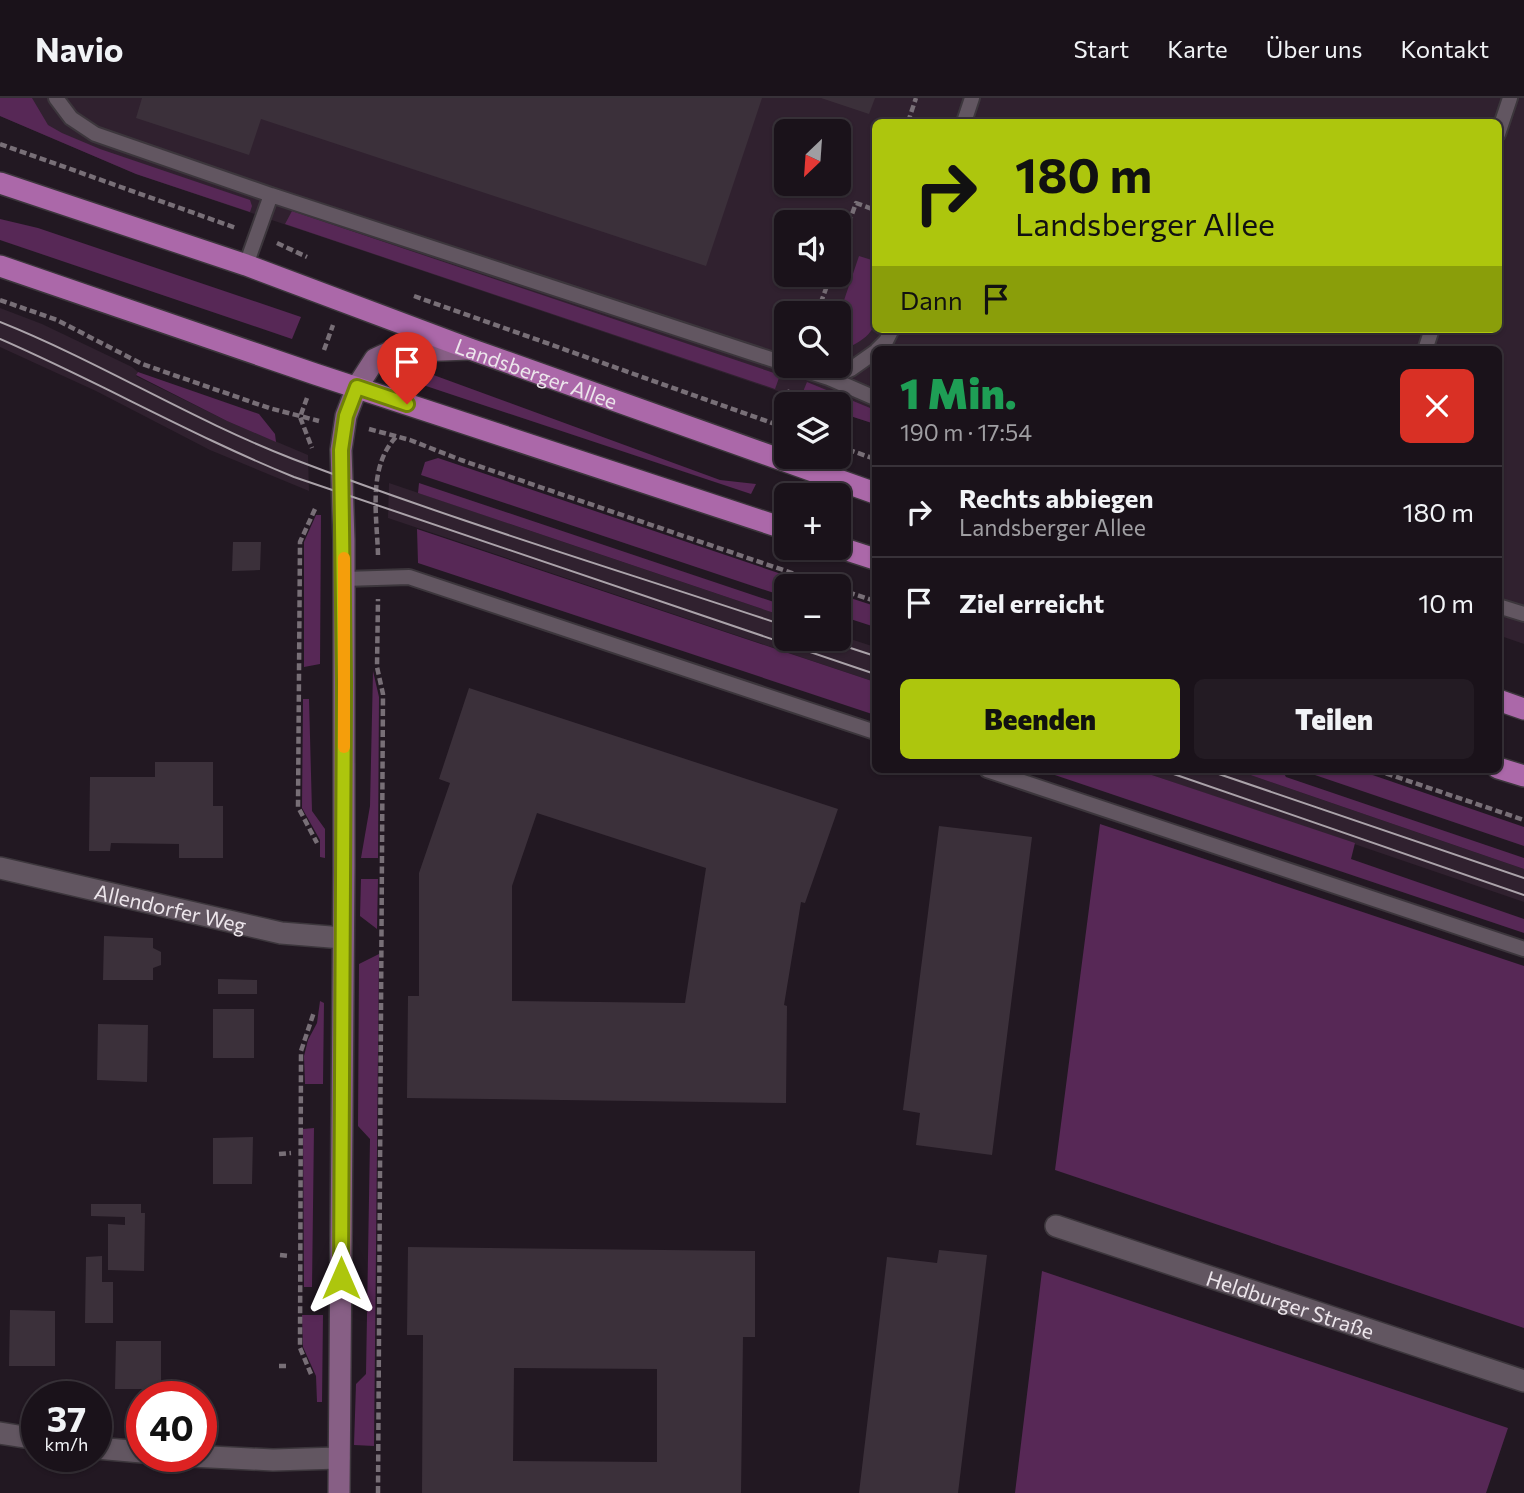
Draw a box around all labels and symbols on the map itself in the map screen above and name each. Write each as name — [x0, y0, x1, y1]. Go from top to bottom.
north arrow — [774, 119, 850, 196]
pin — [377, 332, 437, 404]
street label: Landsberger Allee — [452, 332, 621, 413]
street label: Allendorfer Weg — [92, 878, 249, 937]
position arrow — [304, 1241, 378, 1315]
street label: Heldburger Straße — [1203, 1264, 1378, 1343]
speed limit sign: 40 — [126, 1381, 217, 1472]

